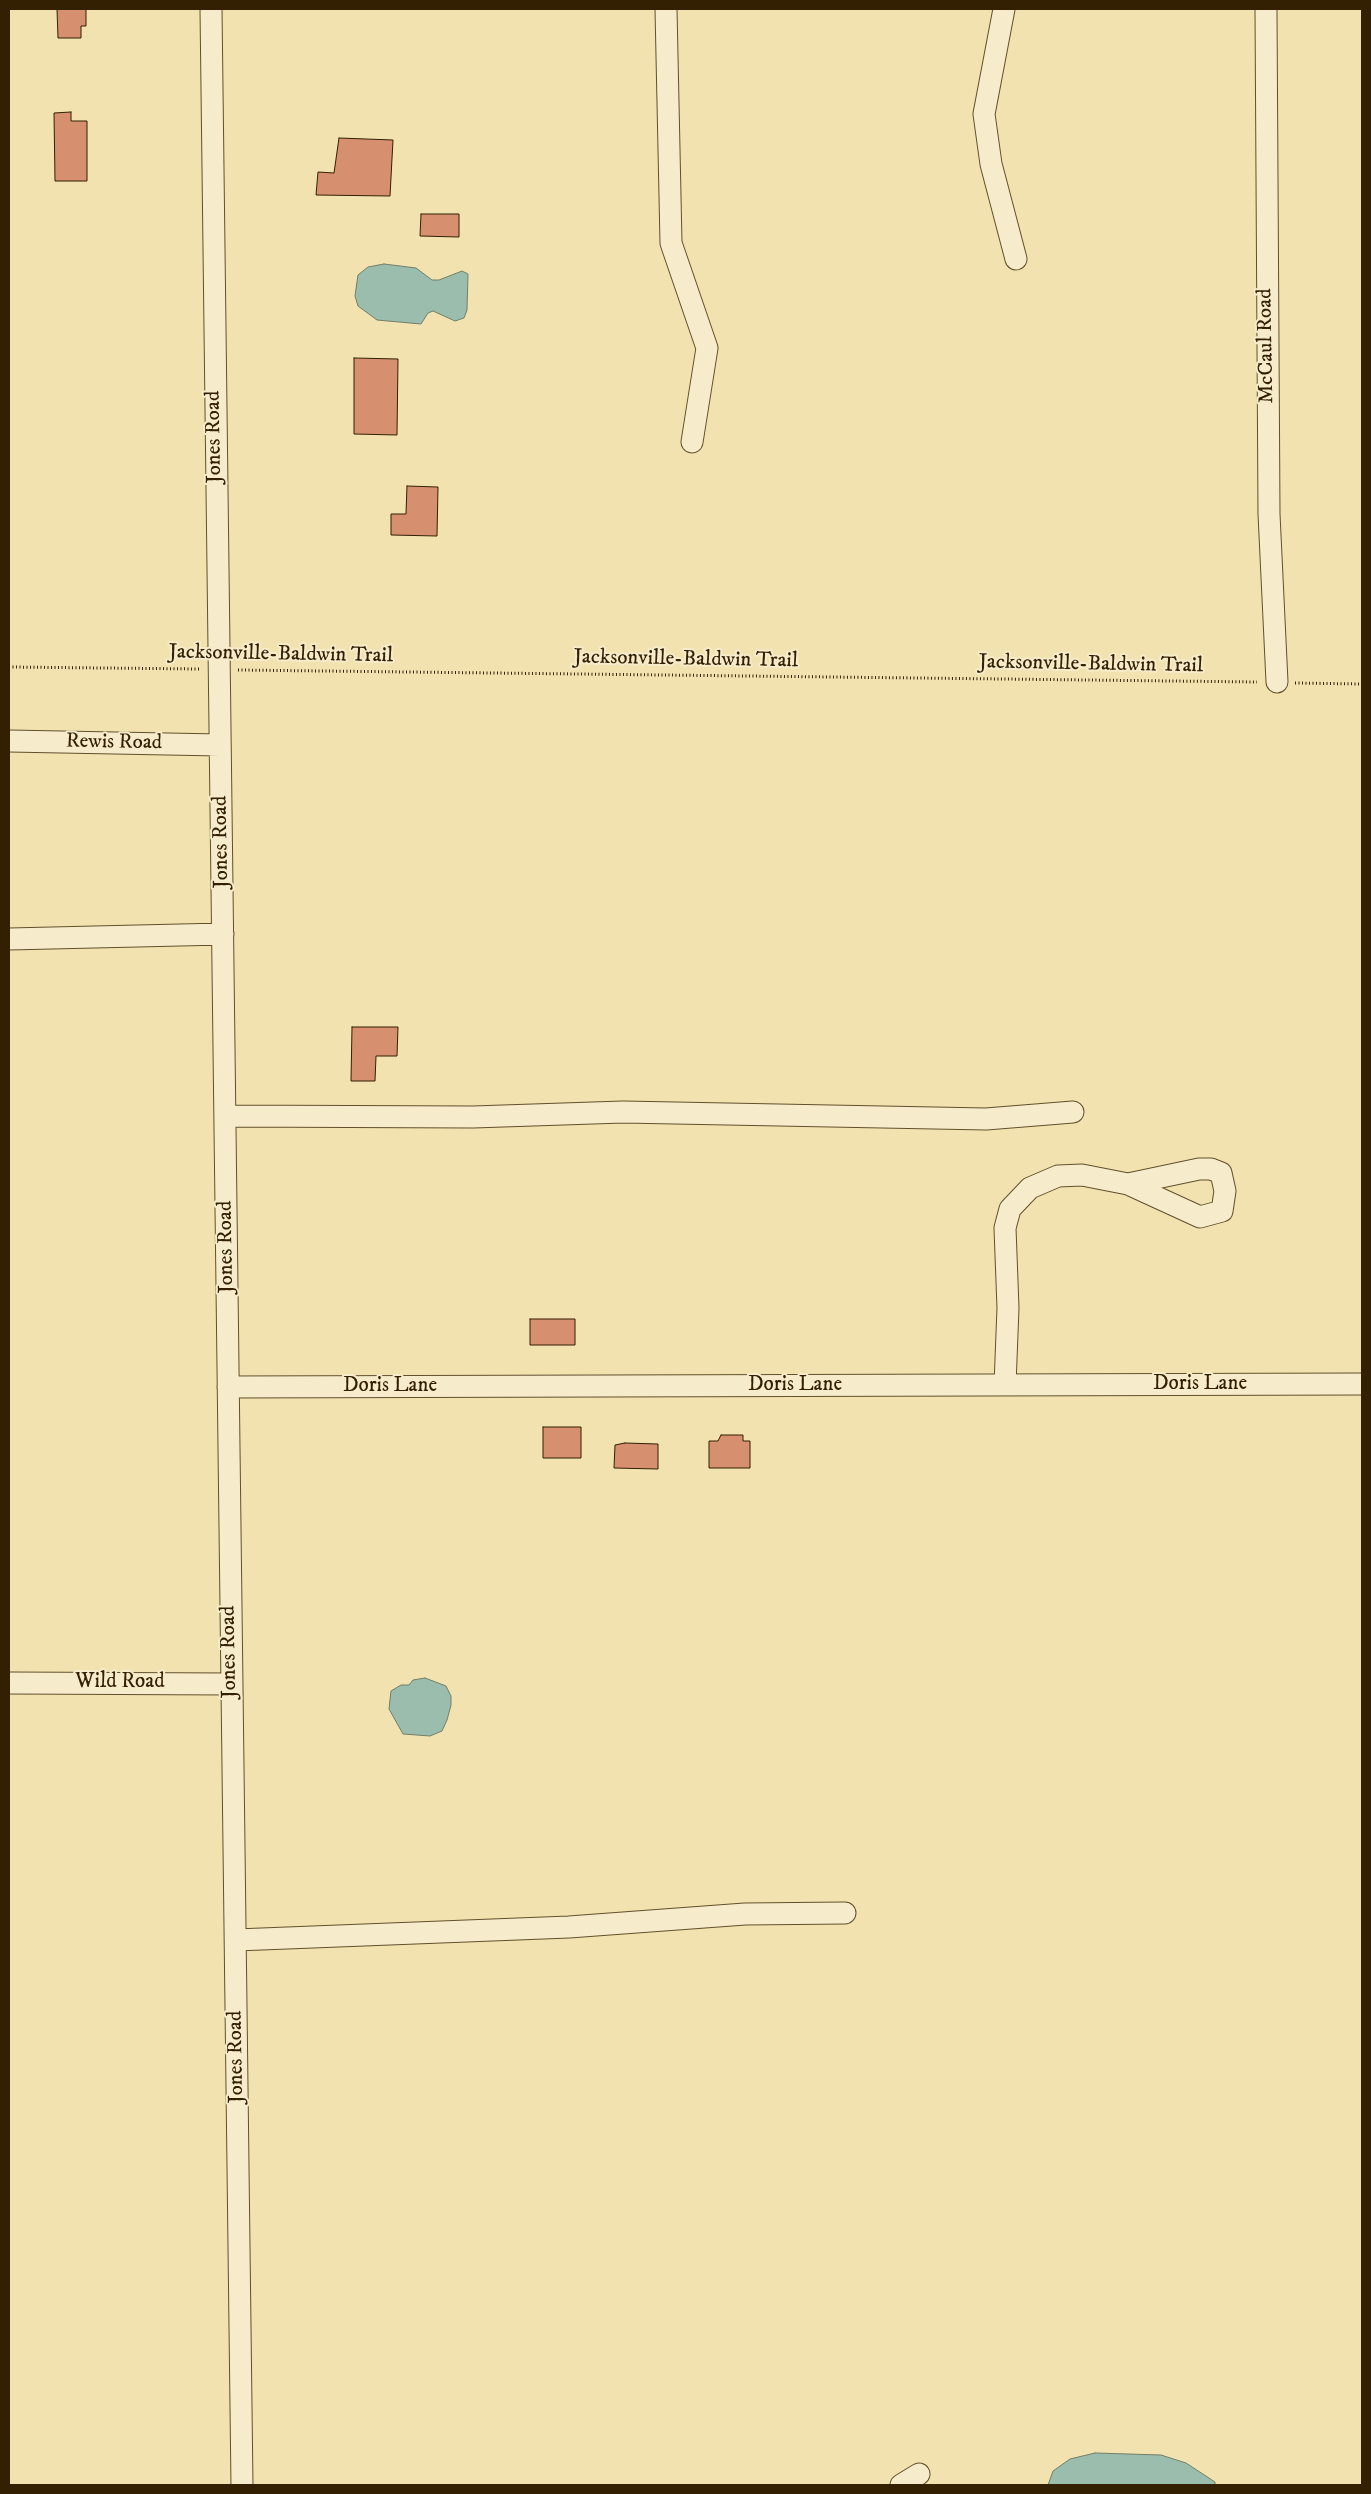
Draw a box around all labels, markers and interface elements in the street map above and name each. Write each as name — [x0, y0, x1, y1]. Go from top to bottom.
street label: McCaul Road — [1253, 288, 1281, 404]
street label: Jones Road — [202, 390, 228, 484]
street label: Jacksonville-Baldwin Trail — [169, 640, 393, 670]
street label: Jacksonville-Baldwin Trail — [574, 645, 798, 675]
street label: Jacksonville-Baldwin Trail — [979, 650, 1203, 680]
street label: Rewis Road — [66, 730, 162, 756]
street label: Jones Road — [209, 795, 235, 889]
street label: Jones Road — [214, 1200, 240, 1294]
street label: Doris Lane — [1153, 1372, 1247, 1398]
street label: Doris Lane — [748, 1373, 842, 1399]
street label: Doris Lane — [343, 1374, 437, 1400]
street label: Jones Road — [217, 1605, 243, 1699]
street label: Wild Road — [75, 1670, 165, 1696]
street label: Jones Road — [224, 2010, 250, 2104]

